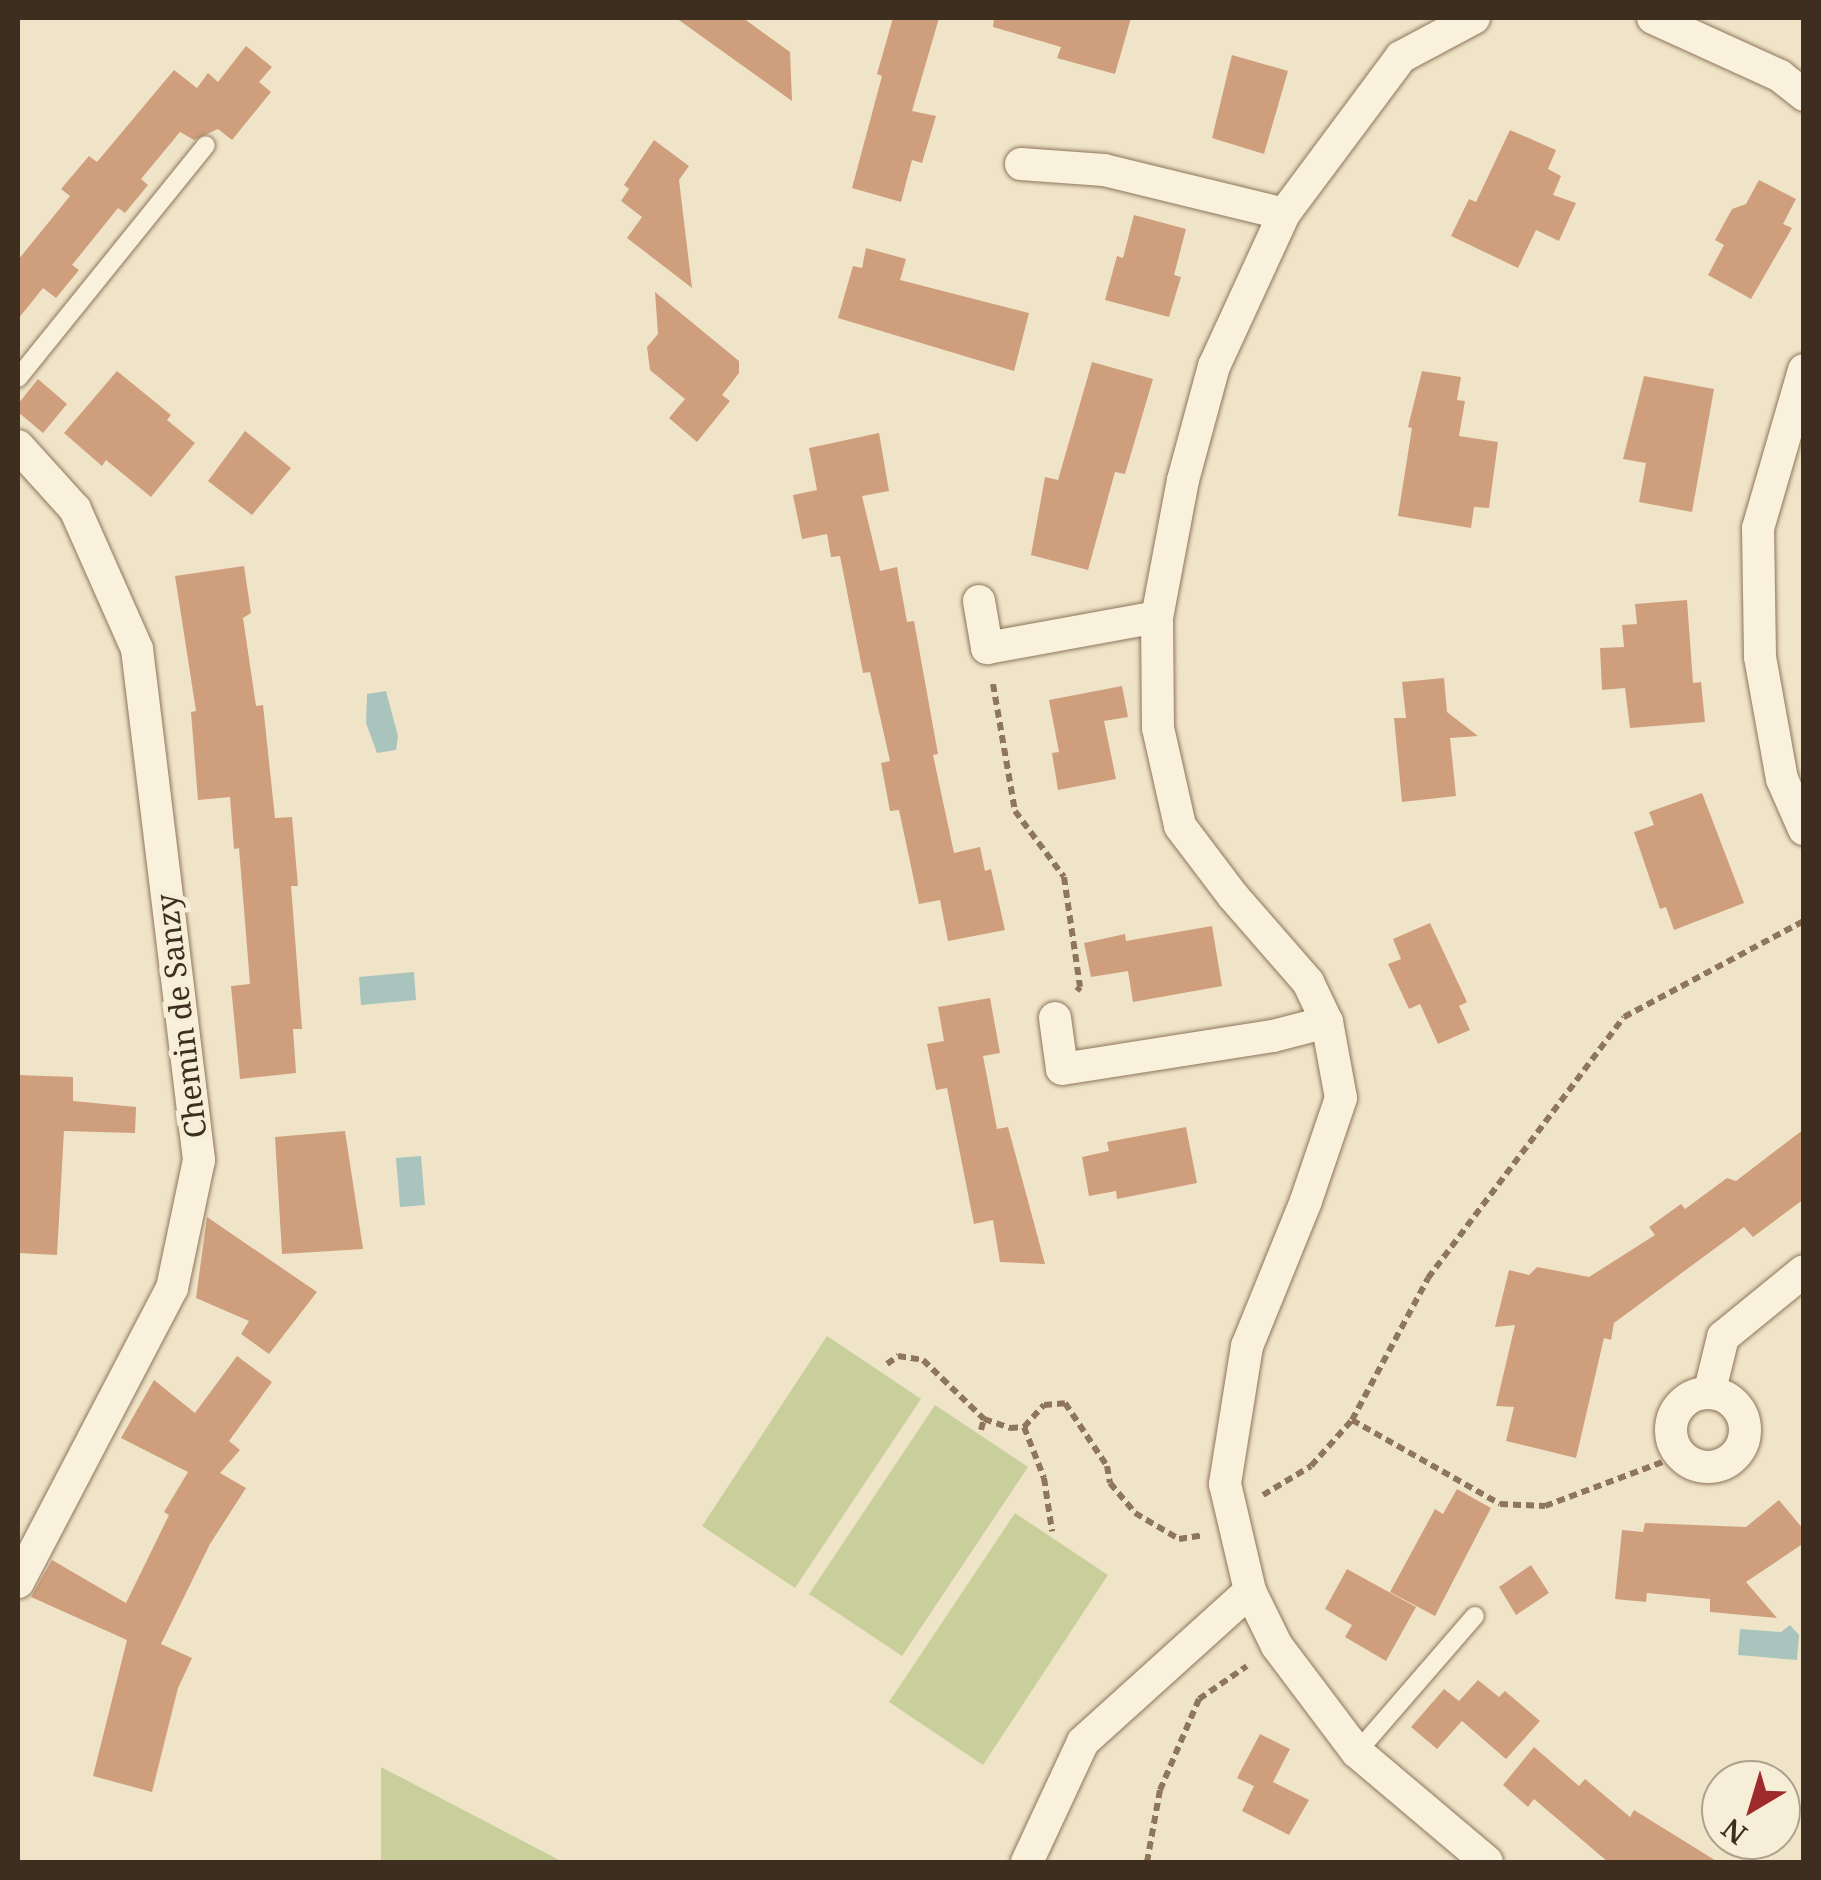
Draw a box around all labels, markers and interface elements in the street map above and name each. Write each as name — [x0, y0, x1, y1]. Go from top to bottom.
street label: Chemin de Sanzy — [148, 892, 214, 1140]
north arrow — [1701, 1760, 1801, 1860]
text: N — [1713, 1810, 1754, 1854]

